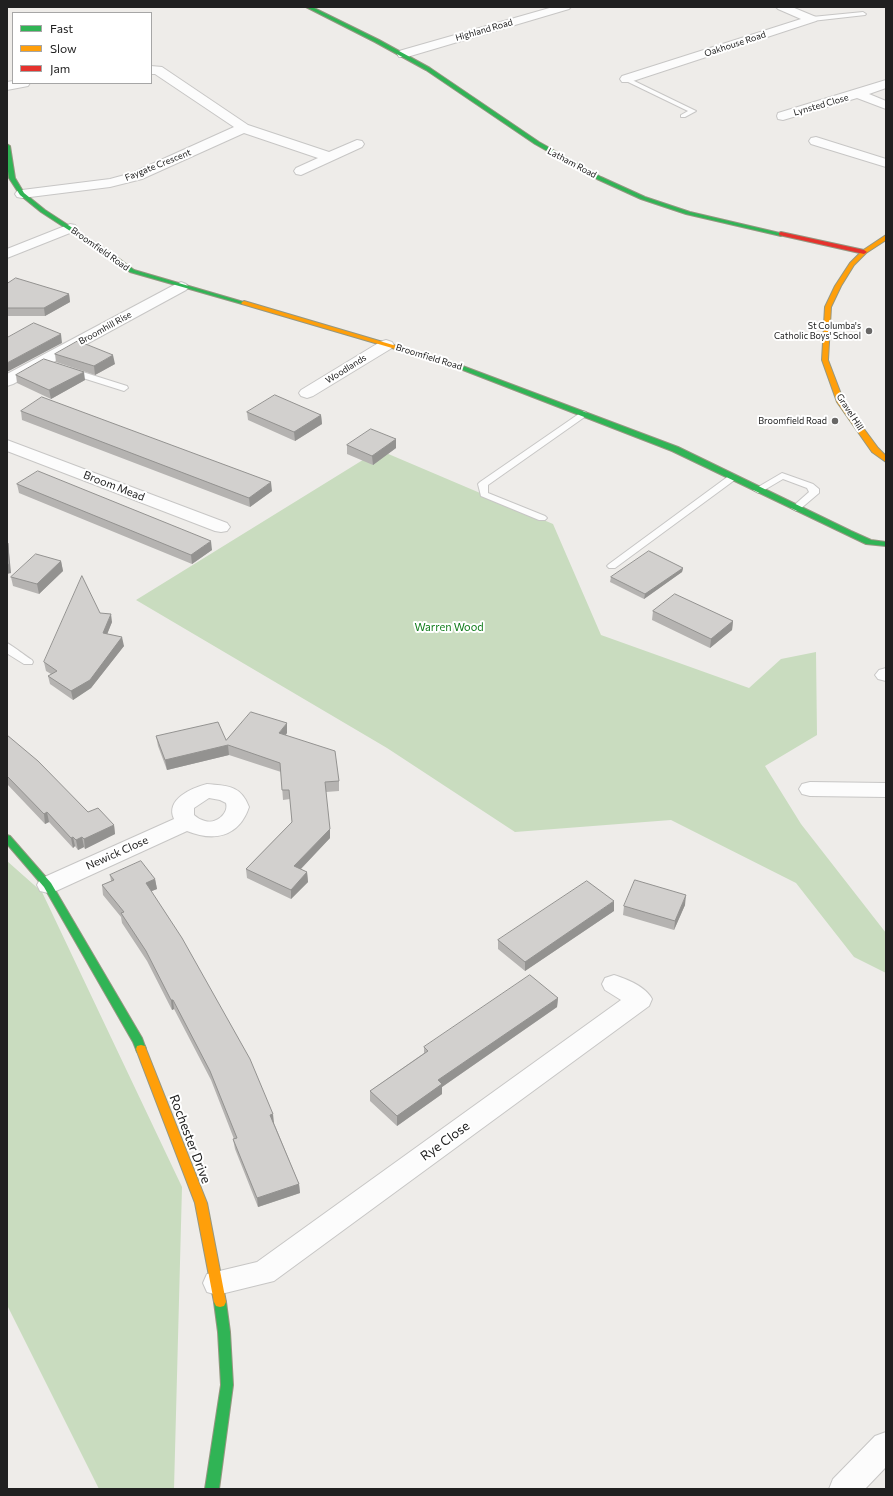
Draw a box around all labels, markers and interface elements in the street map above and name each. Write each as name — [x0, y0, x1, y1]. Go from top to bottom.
legend — [12, 12, 152, 84]
street label: Highland Road — [454, 17, 514, 43]
text: Fast — [50, 21, 73, 35]
street label: Oakhouse Road — [703, 29, 767, 59]
text: Slow — [50, 41, 77, 55]
text: Jam — [50, 61, 70, 75]
street label: Lynsted Close — [792, 92, 850, 118]
street label: Latham Road — [546, 146, 598, 180]
street label: Faygate Crescent — [123, 147, 193, 183]
street label: Broomfield Road — [69, 225, 131, 273]
street label: Broomhill Rise — [77, 309, 133, 347]
place label: St Columba's Catholic Boys' School — [774, 321, 861, 342]
marker: St Columba's Catholic Boys' School — [864, 326, 874, 336]
street label: Broomfield Road — [395, 342, 463, 372]
street label: Woodlands — [324, 352, 368, 386]
street label: Gravel Hill — [834, 392, 866, 432]
place label: Broomfield Road — [758, 416, 827, 426]
marker: Broomfield Road — [830, 416, 840, 426]
street label: Broom Mead — [81, 468, 147, 504]
park label: Warren Wood — [414, 620, 484, 634]
street label: Newick Close — [84, 833, 150, 873]
street label: Rochester Drive — [166, 1092, 214, 1186]
street label: Rye Close — [417, 1118, 473, 1164]

